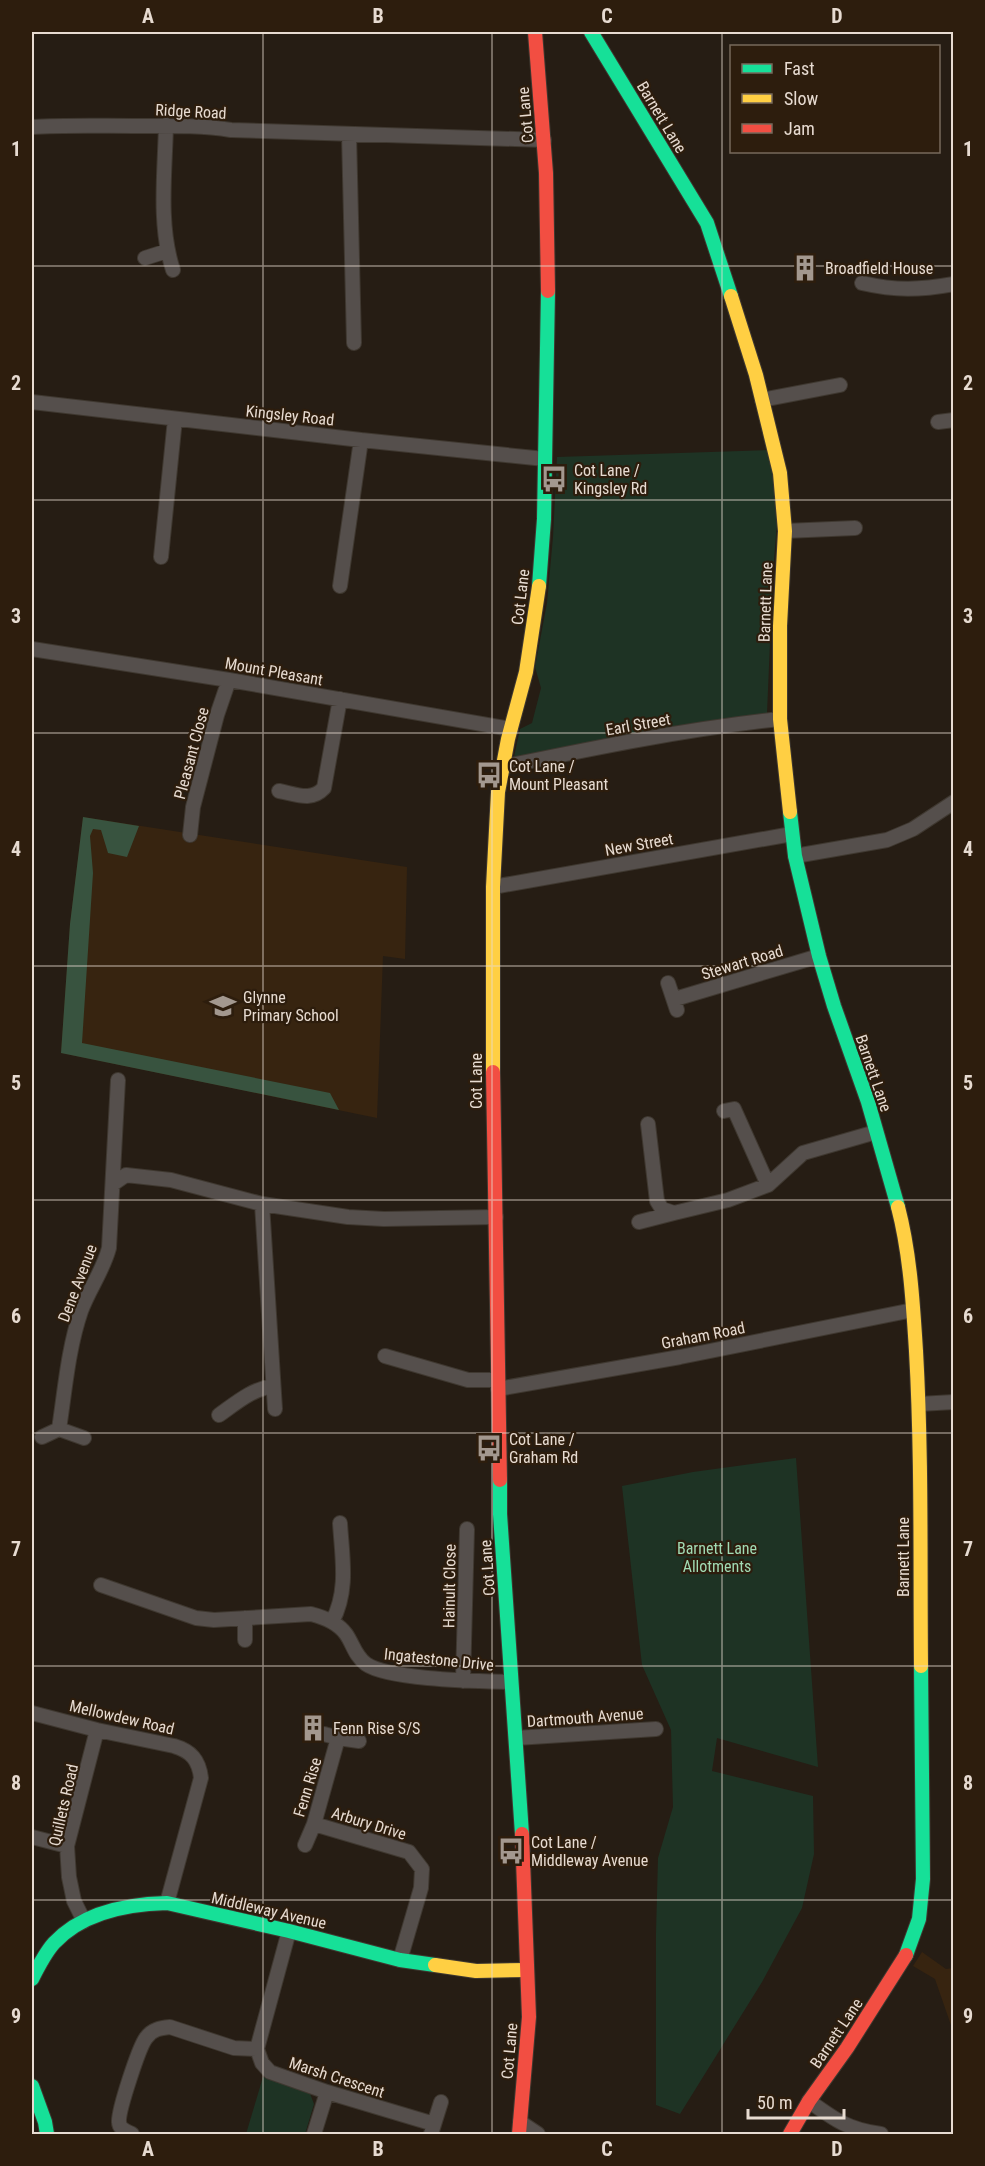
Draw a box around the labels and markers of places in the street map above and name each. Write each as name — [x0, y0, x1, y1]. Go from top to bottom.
building icon: Broadfield House — [790, 253, 820, 283]
place label: Broadfield House — [825, 259, 933, 278]
place label: Cot Lane / Kingsley Rd — [574, 461, 647, 498]
bus stop icon: Cot Lane / Kingsley Rd — [539, 464, 569, 494]
place label: Cot Lane / Mount Pleasant — [509, 757, 608, 794]
bus stop icon: Cot Lane / Mount Pleasant — [474, 760, 504, 790]
place label: Glynne Primary School — [243, 988, 339, 1025]
school or university icon: Glynne Primary School — [208, 991, 238, 1021]
place label: Cot Lane / Graham Rd — [509, 1430, 578, 1467]
bus stop icon: Cot Lane / Graham Rd — [474, 1433, 504, 1463]
building icon: Fenn Rise S/S — [298, 1713, 328, 1743]
place label: Fenn Rise S/S — [333, 1719, 420, 1738]
place label: Cot Lane / Middleway Avenue — [531, 1833, 648, 1870]
bus stop icon: Cot Lane / Middleway Avenue — [496, 1836, 526, 1866]

